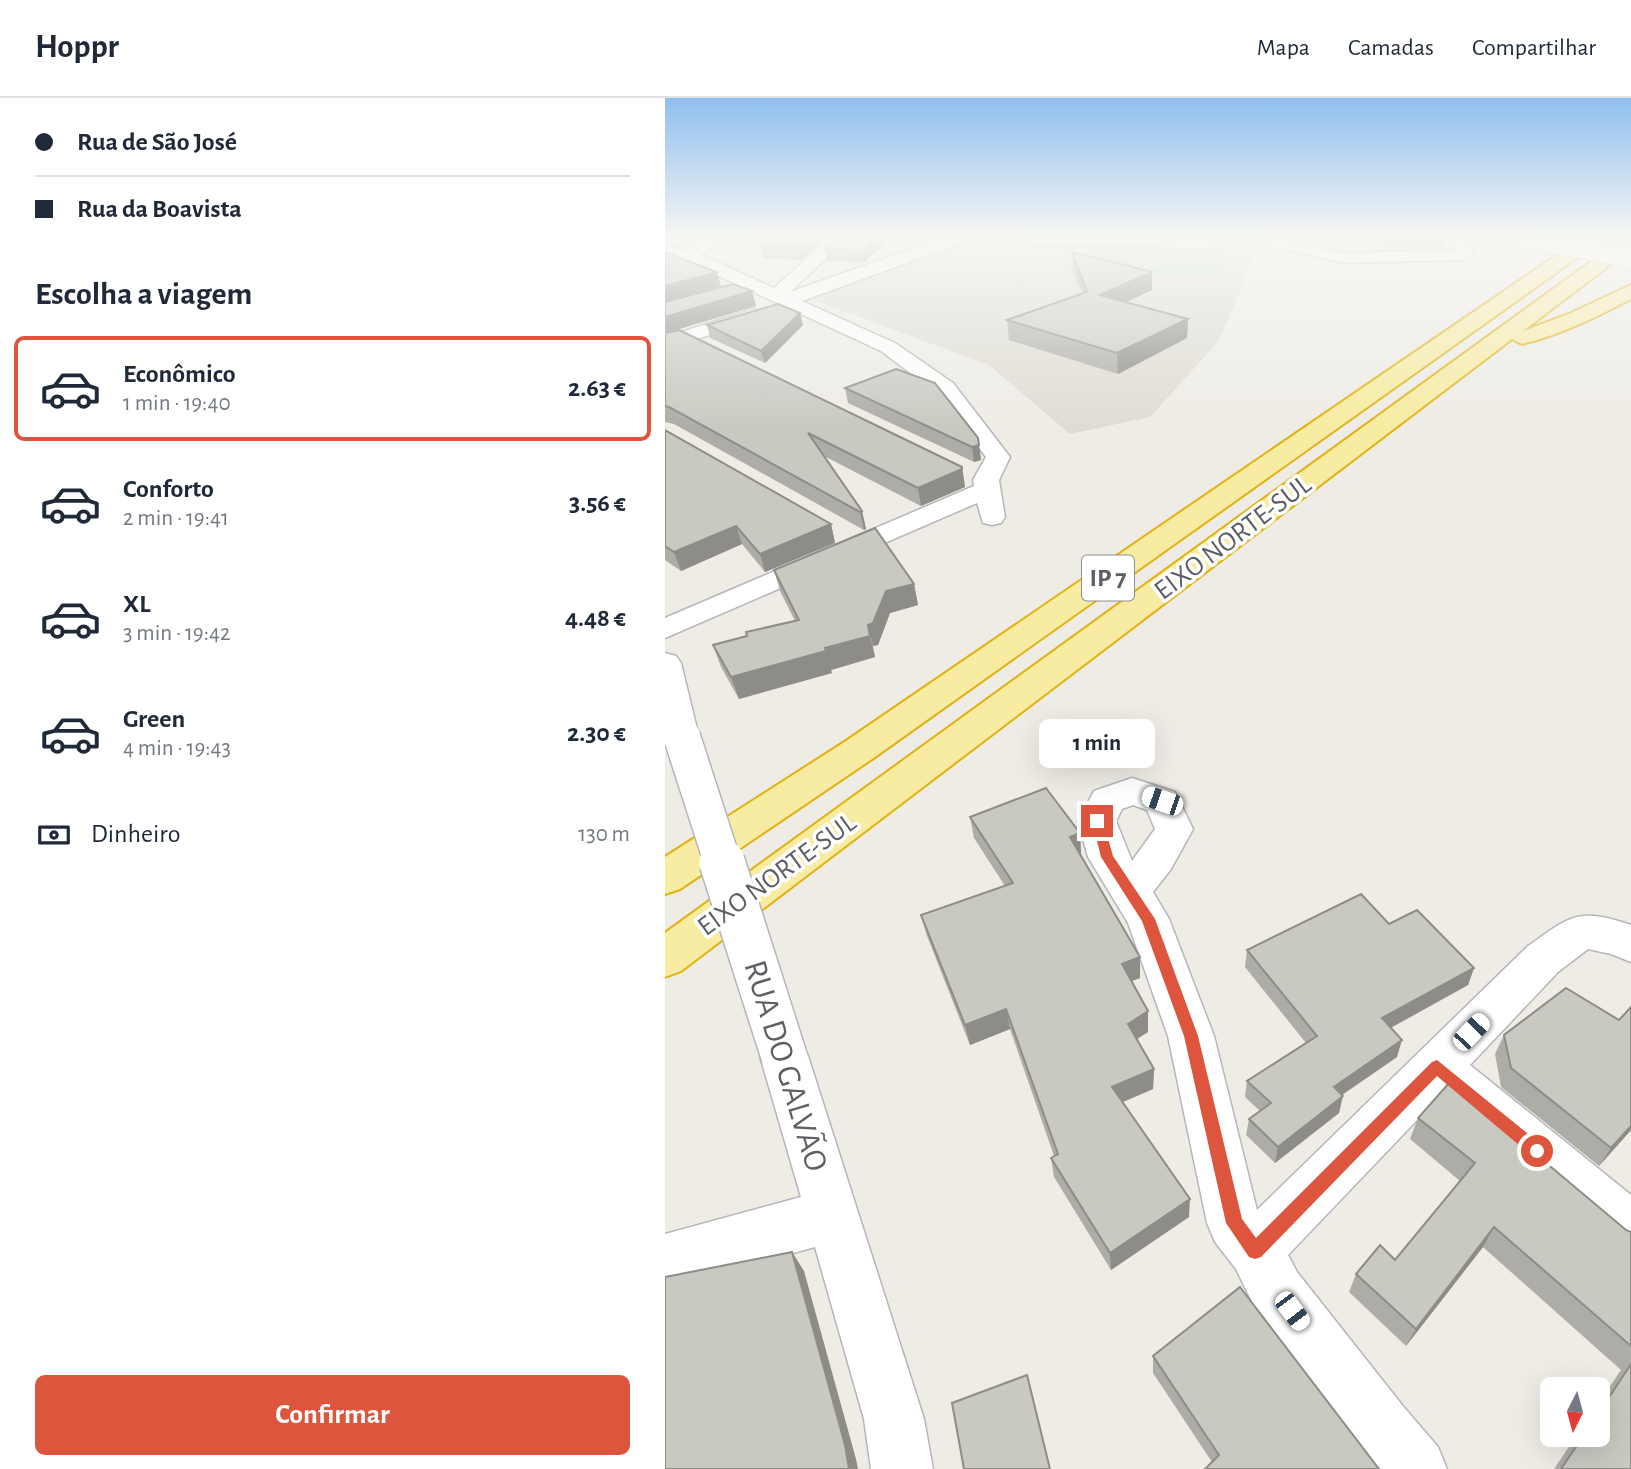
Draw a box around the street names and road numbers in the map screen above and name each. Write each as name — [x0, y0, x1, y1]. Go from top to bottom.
street label: EIXO NORTE-SUL — [1150, 470, 1317, 606]
road number: IP 7 — [1082, 556, 1134, 600]
street label: EIXO NORTE-SUL — [693, 808, 861, 941]
street label: RUA DO GALVÃO — [737, 956, 837, 1175]

